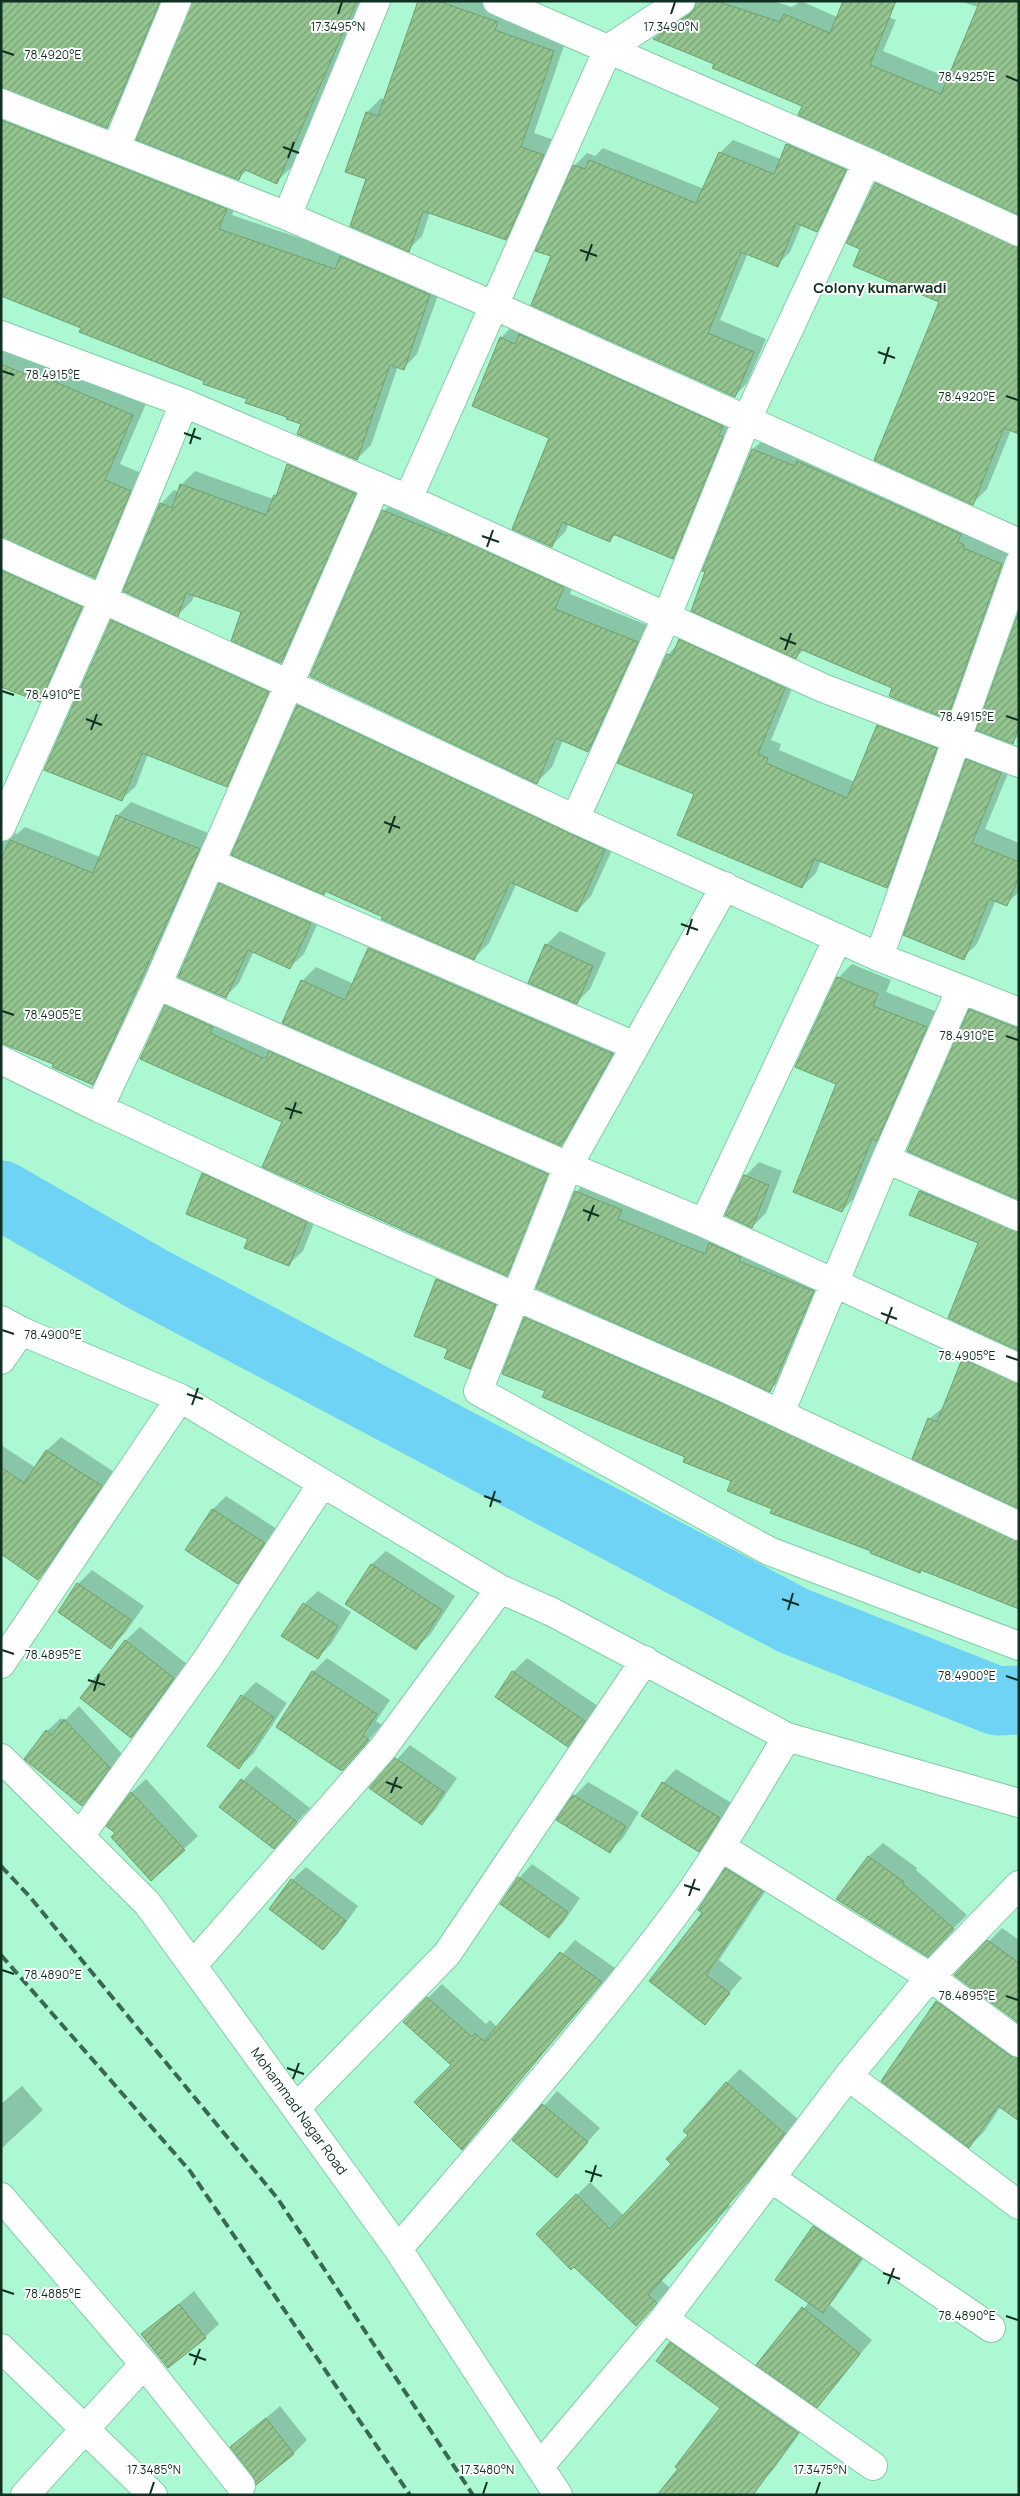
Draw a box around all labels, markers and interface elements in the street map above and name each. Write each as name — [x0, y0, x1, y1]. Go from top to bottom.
text: 17.3495°N — [311, 18, 365, 35]
text: 17.3490°N — [644, 18, 698, 35]
text: 78.4920°E — [25, 46, 82, 63]
text: 78.4925°E — [939, 68, 995, 85]
district label: Colony kumarwadi — [813, 277, 947, 298]
text: 78.4915°E — [26, 366, 80, 383]
text: 78.4920°E — [939, 388, 996, 405]
text: 78.4910°E — [26, 686, 80, 703]
text: 78.4915°E — [940, 708, 994, 725]
text: 78.4905°E — [25, 1006, 82, 1023]
text: 78.4910°E — [940, 1027, 994, 1044]
text: 78.4900°E — [24, 1326, 82, 1343]
text: 78.4905°E — [939, 1347, 996, 1364]
text: 78.4895°E — [25, 1646, 81, 1663]
text: 78.4900°E — [938, 1667, 996, 1684]
text: 78.4890°E — [24, 1966, 82, 1983]
text: 78.4895°E — [939, 1987, 995, 2004]
street label: Mohammad Nagar Road — [247, 2043, 352, 2178]
text: 78.4885°E — [25, 2285, 81, 2302]
text: 78.4890°E — [938, 2307, 996, 2324]
text: 17.3485°N — [127, 2461, 181, 2478]
text: 17.3480°N — [460, 2461, 514, 2478]
text: 17.3475°N — [793, 2461, 847, 2478]

